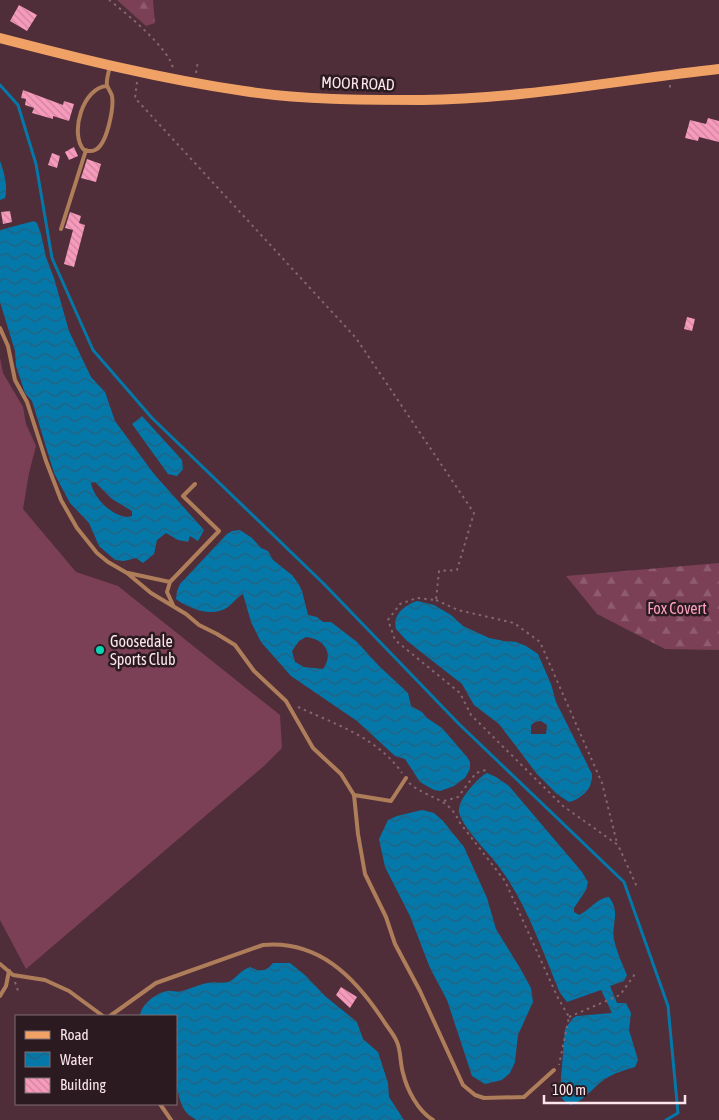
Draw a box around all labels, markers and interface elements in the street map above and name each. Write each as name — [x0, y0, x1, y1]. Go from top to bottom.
street label: MOOR ROAD — [321, 73, 395, 93]
park label: Fox Covert — [647, 599, 707, 617]
place label: Goosedale Sports Club — [110, 632, 176, 669]
marker: Goosedale Sports Club — [94, 644, 106, 656]
legend — [15, 1015, 178, 1105]
text: Road — [60, 1026, 89, 1043]
text: Water — [60, 1051, 93, 1068]
scale bar — [544, 1072, 685, 1104]
text: Building — [60, 1076, 106, 1093]
text: 100 m — [552, 1081, 586, 1098]

